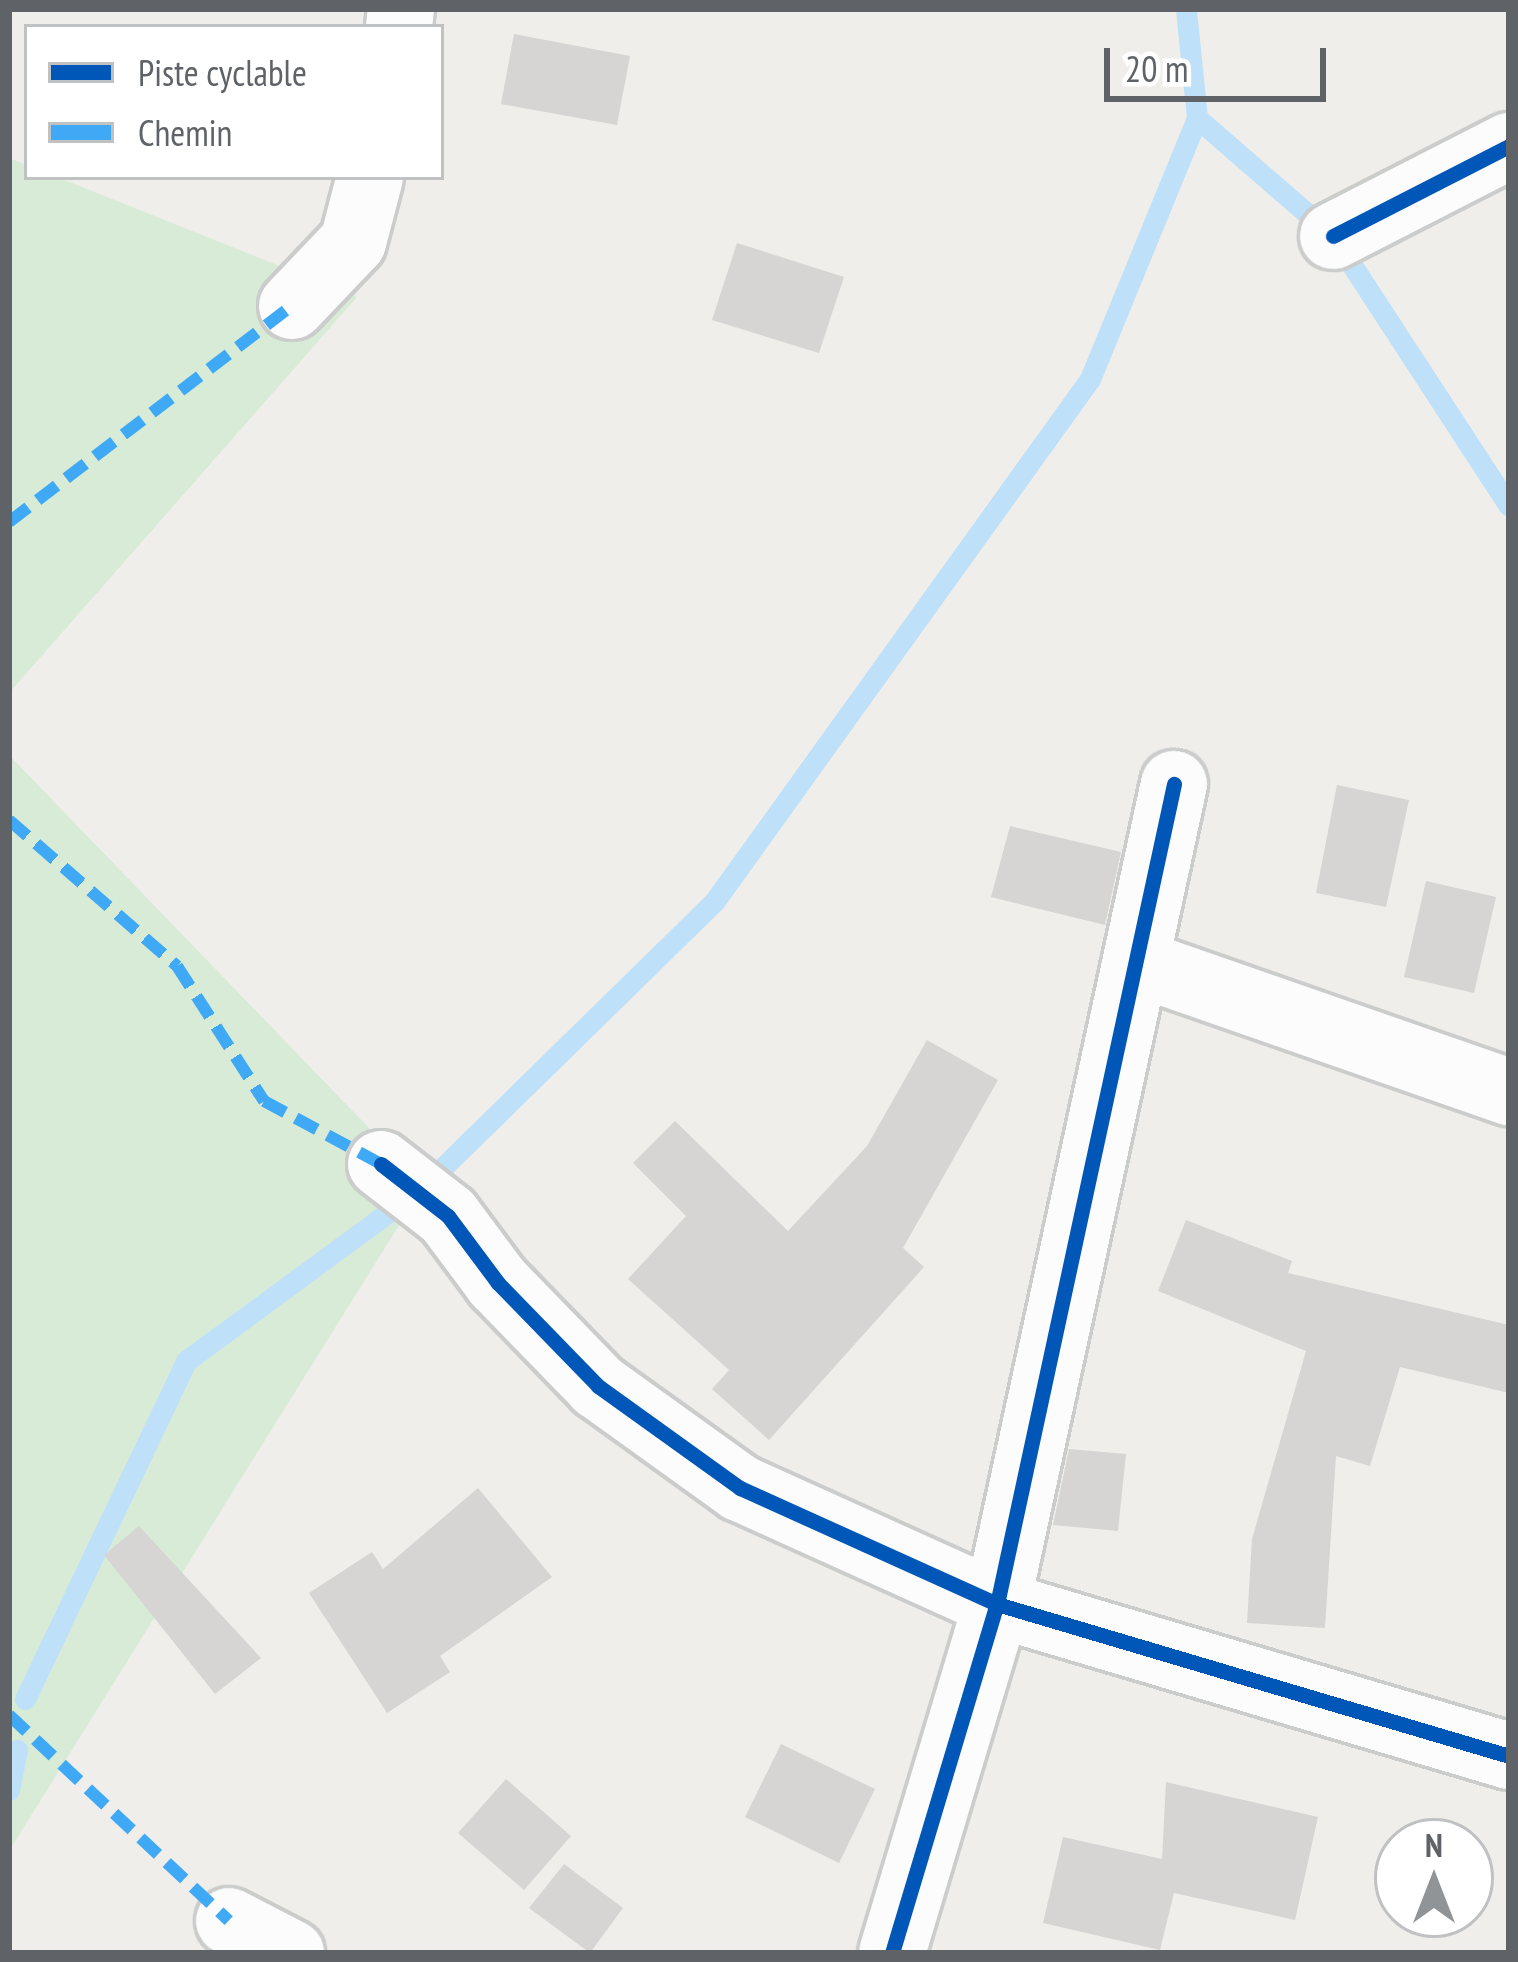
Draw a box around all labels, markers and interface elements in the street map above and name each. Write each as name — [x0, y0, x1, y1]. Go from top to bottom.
legend — [24, 24, 444, 180]
scale bar — [1110, 24, 1332, 98]
text: 20 m — [1125, 45, 1188, 92]
text: Piste cyclable — [138, 49, 307, 96]
text: Chemin — [138, 109, 232, 156]
north arrow — [1374, 1818, 1494, 1938]
text: N — [1425, 1823, 1443, 1866]

